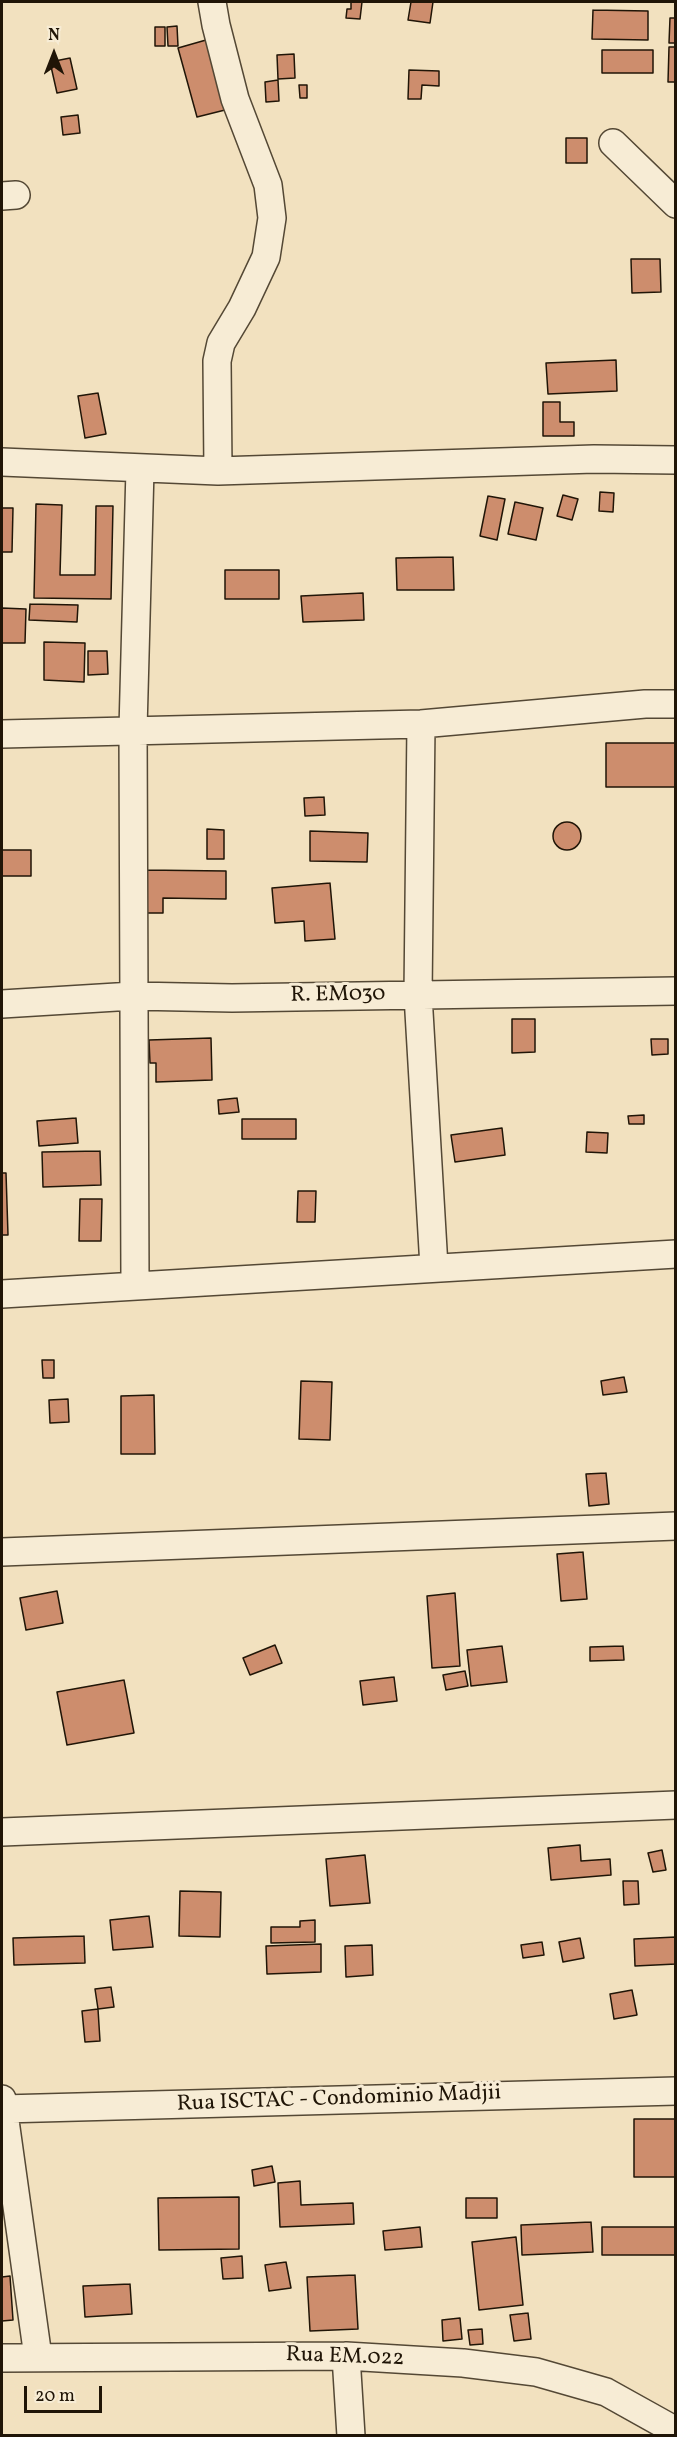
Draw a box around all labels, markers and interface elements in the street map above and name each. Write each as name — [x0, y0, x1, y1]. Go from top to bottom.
north arrow — [24, 24, 84, 84]
text: N — [48, 25, 60, 47]
street label: R. EM030 — [290, 982, 386, 1010]
street label: Rua ISCTAC - Condominio Madjii — [176, 2081, 502, 2119]
street label: Rua EM.022 — [285, 2343, 405, 2373]
scale bar — [27, 2374, 105, 2412]
text: 20 m — [35, 2384, 75, 2409]

